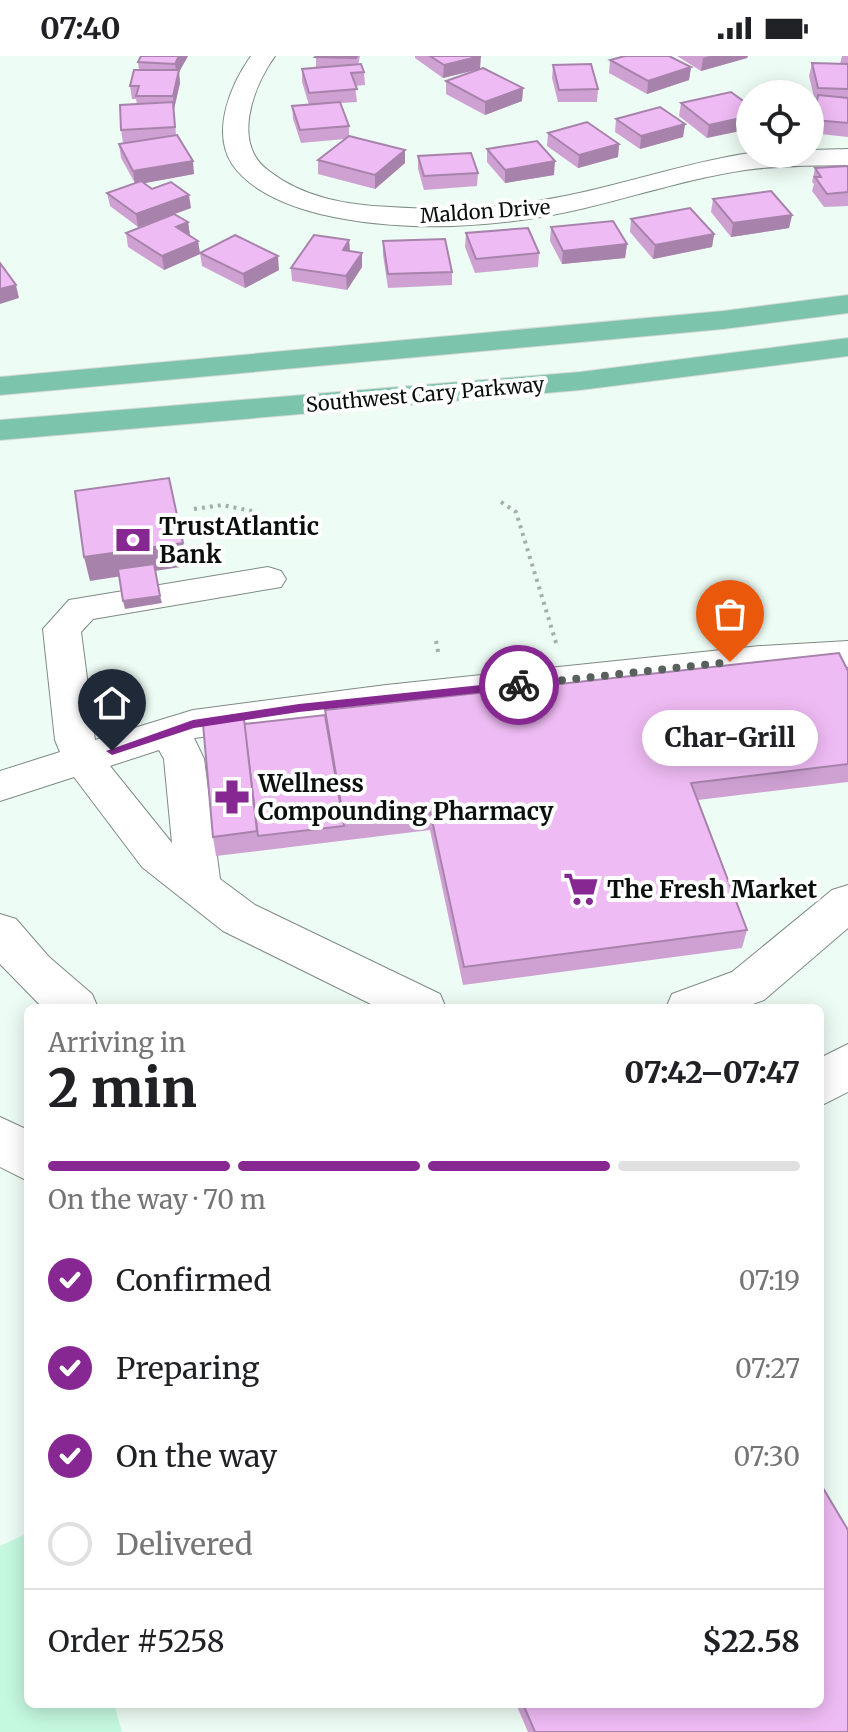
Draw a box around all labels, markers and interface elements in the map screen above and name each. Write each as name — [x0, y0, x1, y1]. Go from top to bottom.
text: 07:40 — [40, 9, 121, 47]
map controls — [736, 80, 824, 168]
button: locate — [736, 80, 824, 168]
street label: Maldon Drive — [419, 194, 551, 228]
street label: Southwest Cary Parkway — [305, 371, 546, 417]
place label: TrustAtlantic Bank — [159, 511, 319, 570]
bank icon: TrustAtlantic Bank — [114, 521, 152, 559]
pin — [696, 580, 764, 662]
icon: bag — [708, 592, 752, 636]
courier — [479, 645, 559, 725]
icon: bike — [497, 663, 541, 707]
pin — [78, 669, 146, 751]
icon: home — [90, 681, 134, 725]
callout: Char-Grill — [642, 710, 818, 766]
text: Char-Grill — [665, 721, 795, 754]
place label: Wellness Compounding Pharmacy — [257, 768, 554, 827]
pharmacy icon: Wellness Compounding Pharmacy — [213, 778, 251, 816]
supermarket icon: The Fresh Market — [562, 870, 600, 908]
place label: The Fresh Market — [607, 874, 818, 905]
text: Arriving in — [48, 1026, 186, 1059]
text: 07:42–07:47 — [624, 1053, 800, 1091]
text: 2 min — [48, 1056, 197, 1121]
text: On the way · 70 m — [48, 1183, 266, 1216]
icon: check — [48, 1258, 92, 1302]
text: Confirmed — [116, 1261, 271, 1299]
text: 07:19 — [739, 1264, 800, 1297]
icon: check — [48, 1346, 92, 1390]
text: Preparing — [116, 1349, 259, 1387]
text: 07:27 — [735, 1352, 800, 1385]
icon: check — [48, 1434, 92, 1478]
text: On the way — [116, 1437, 277, 1475]
text: 07:30 — [733, 1440, 800, 1473]
text: Delivered — [116, 1525, 253, 1563]
text: Order #5258 — [48, 1622, 225, 1660]
text: $22.58 — [702, 1622, 800, 1660]

